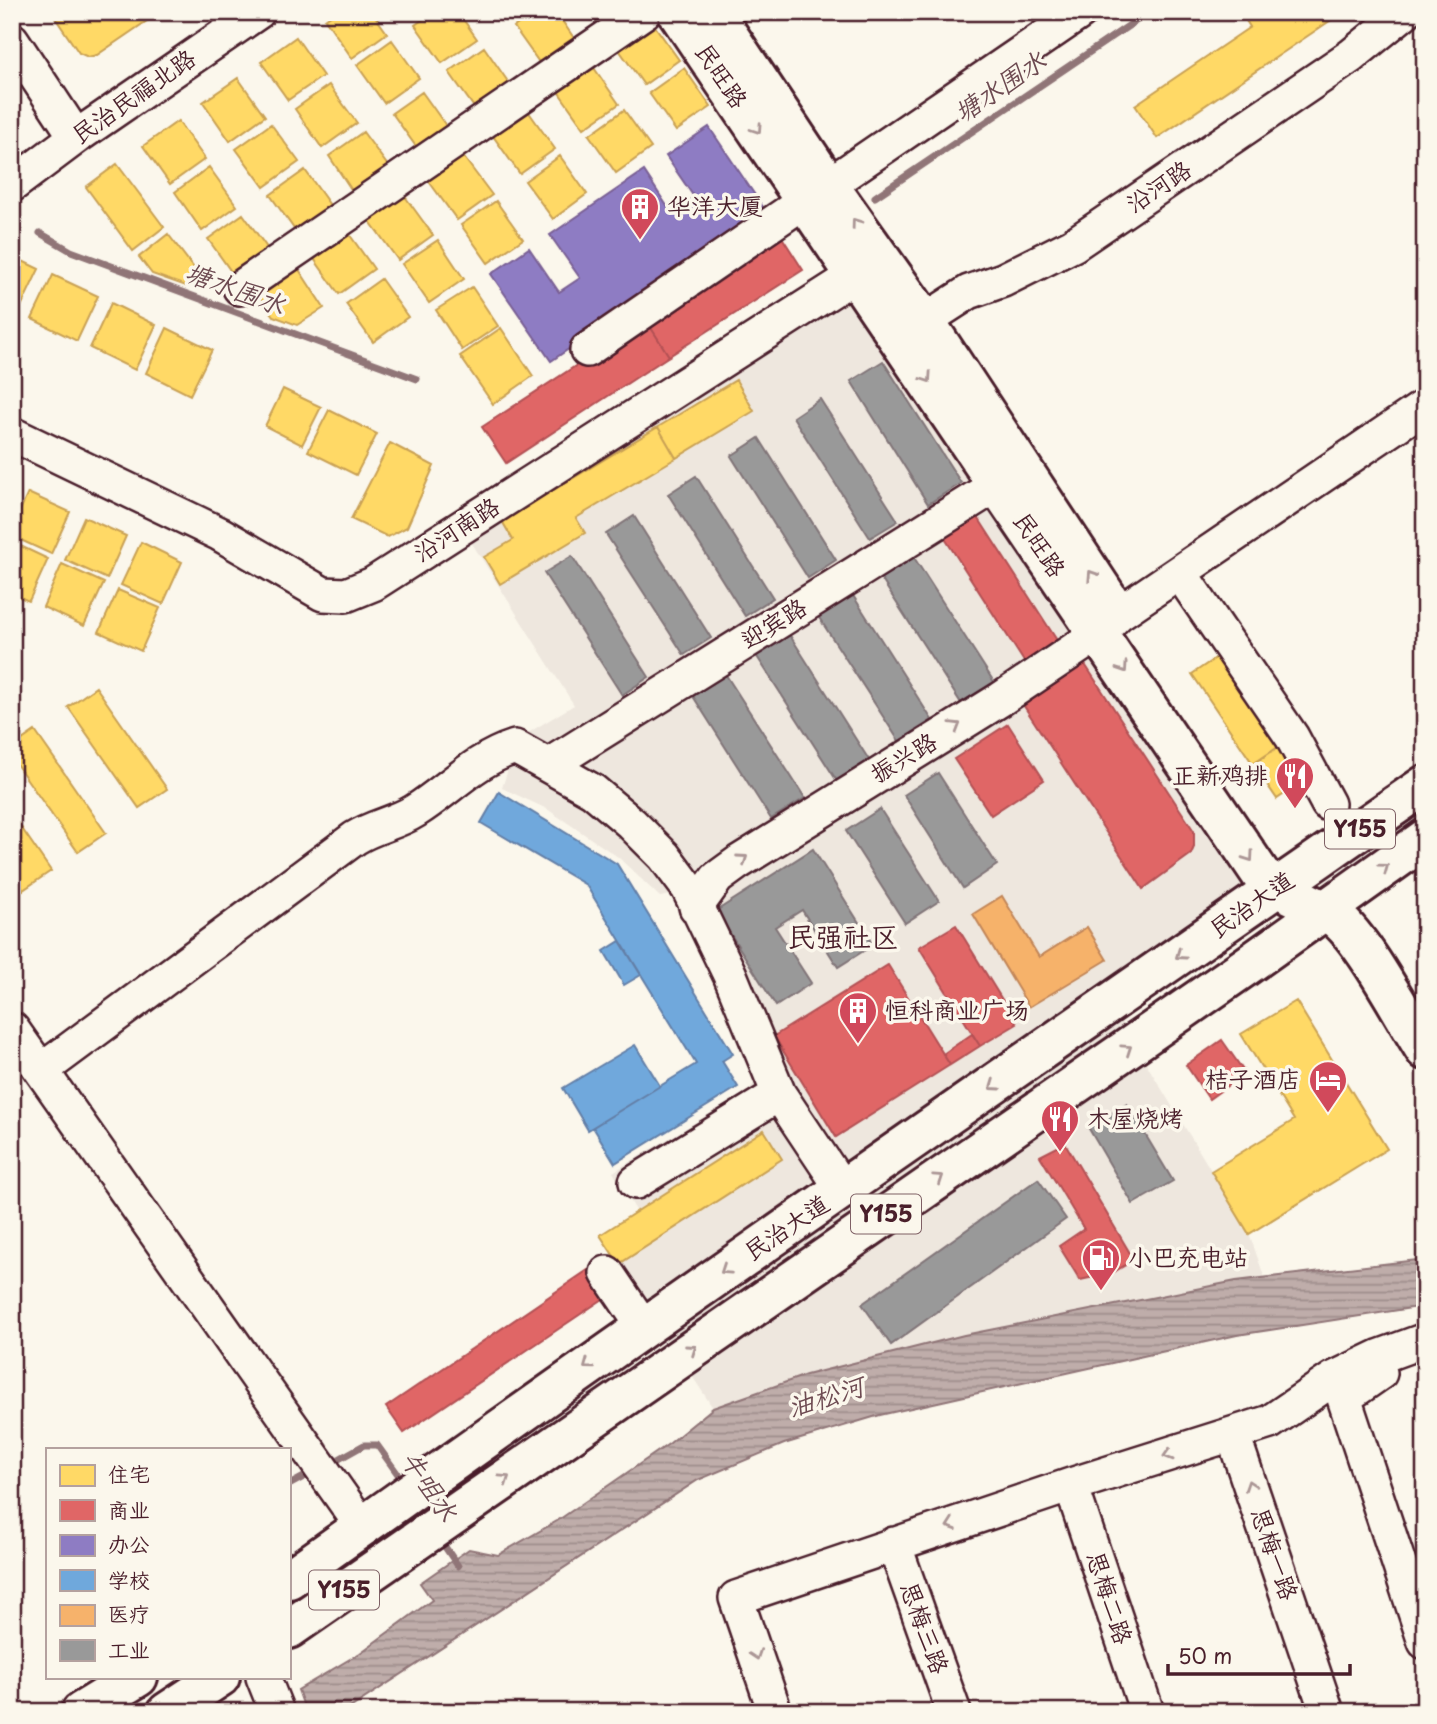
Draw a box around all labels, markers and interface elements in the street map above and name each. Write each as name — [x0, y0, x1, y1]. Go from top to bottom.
street label: 民旺路 — [688, 35, 758, 115]
street label: 民治民福北路 — [64, 39, 202, 151]
water label: 塘水围水 — [945, 40, 1054, 131]
one-way arrow — [749, 122, 762, 135]
street label: 沿河路 — [1118, 150, 1198, 220]
building icon: 华洋大厦 — [619, 186, 661, 241]
place label: 华洋大厦 — [667, 187, 763, 223]
one-way arrow — [852, 218, 864, 231]
water label: 塘水围水 — [180, 251, 292, 324]
one-way arrow — [918, 370, 931, 383]
street label: 沿河南路 — [406, 487, 506, 570]
street label: 民旺路 — [1006, 504, 1076, 584]
one-way arrow — [1088, 570, 1100, 583]
street label: 迎宾路 — [733, 588, 813, 657]
one-way arrow — [1114, 660, 1127, 673]
one-way arrow — [949, 721, 962, 734]
street label: 振兴路 — [863, 722, 943, 790]
restaurant icon: 正新鸡排 — [1274, 755, 1316, 810]
place label: 正新鸡排 — [1172, 756, 1268, 792]
road number: Y155 — [1325, 810, 1395, 848]
one-way arrow — [1241, 849, 1253, 862]
one-way arrow — [735, 855, 748, 867]
street label: 民治大道 — [1201, 861, 1300, 946]
one-way arrow — [1376, 864, 1389, 877]
district label: 民强社区 — [787, 914, 899, 957]
one-way arrow — [1175, 947, 1188, 959]
building icon: 恒科商业广场 — [837, 990, 879, 1045]
place label: 恒科商业广场 — [885, 991, 1029, 1027]
one-way arrow — [1119, 1044, 1132, 1057]
hotel icon: 桔子酒店 — [1307, 1059, 1349, 1114]
place label: 桔子酒店 — [1205, 1060, 1301, 1096]
one-way arrow — [989, 1078, 1002, 1090]
restaurant icon: 木屋烧烤 — [1039, 1098, 1081, 1153]
place label: 木屋烧烤 — [1087, 1099, 1183, 1135]
one-way arrow — [931, 1173, 944, 1186]
street label: 民治大道 — [736, 1185, 836, 1268]
road number: Y155 — [851, 1194, 921, 1233]
fuel station icon: 小巴充电站 — [1080, 1237, 1122, 1292]
place label: 小巴充电站 — [1128, 1238, 1248, 1274]
one-way arrow — [720, 1262, 733, 1274]
one-way arrow — [684, 1345, 697, 1357]
one-way arrow — [583, 1357, 595, 1369]
water label: 油松河 — [783, 1364, 872, 1426]
water label: 牛咀水 — [392, 1442, 469, 1529]
one-way arrow — [1162, 1447, 1174, 1462]
legend — [46, 1448, 290, 1678]
text: 住宅 — [108, 1457, 150, 1489]
one-way arrow — [497, 1475, 510, 1487]
one-way arrow — [1244, 1479, 1258, 1491]
text: 商业 — [108, 1493, 150, 1525]
street label: 思梅一路 — [1243, 1502, 1309, 1605]
one-way arrow — [946, 1517, 958, 1531]
text: 办公 — [108, 1527, 150, 1559]
street label: 思梅二路 — [1079, 1546, 1143, 1649]
text: 学校 — [108, 1563, 150, 1595]
road number: Y155 — [309, 1570, 379, 1610]
street label: 思梅三路 — [893, 1576, 959, 1679]
text: 医疗 — [108, 1597, 150, 1629]
text: 工业 — [108, 1633, 150, 1665]
scale bar — [1168, 1633, 1350, 1677]
text: 50 m — [1178, 1639, 1232, 1671]
one-way arrow — [748, 1648, 762, 1661]

